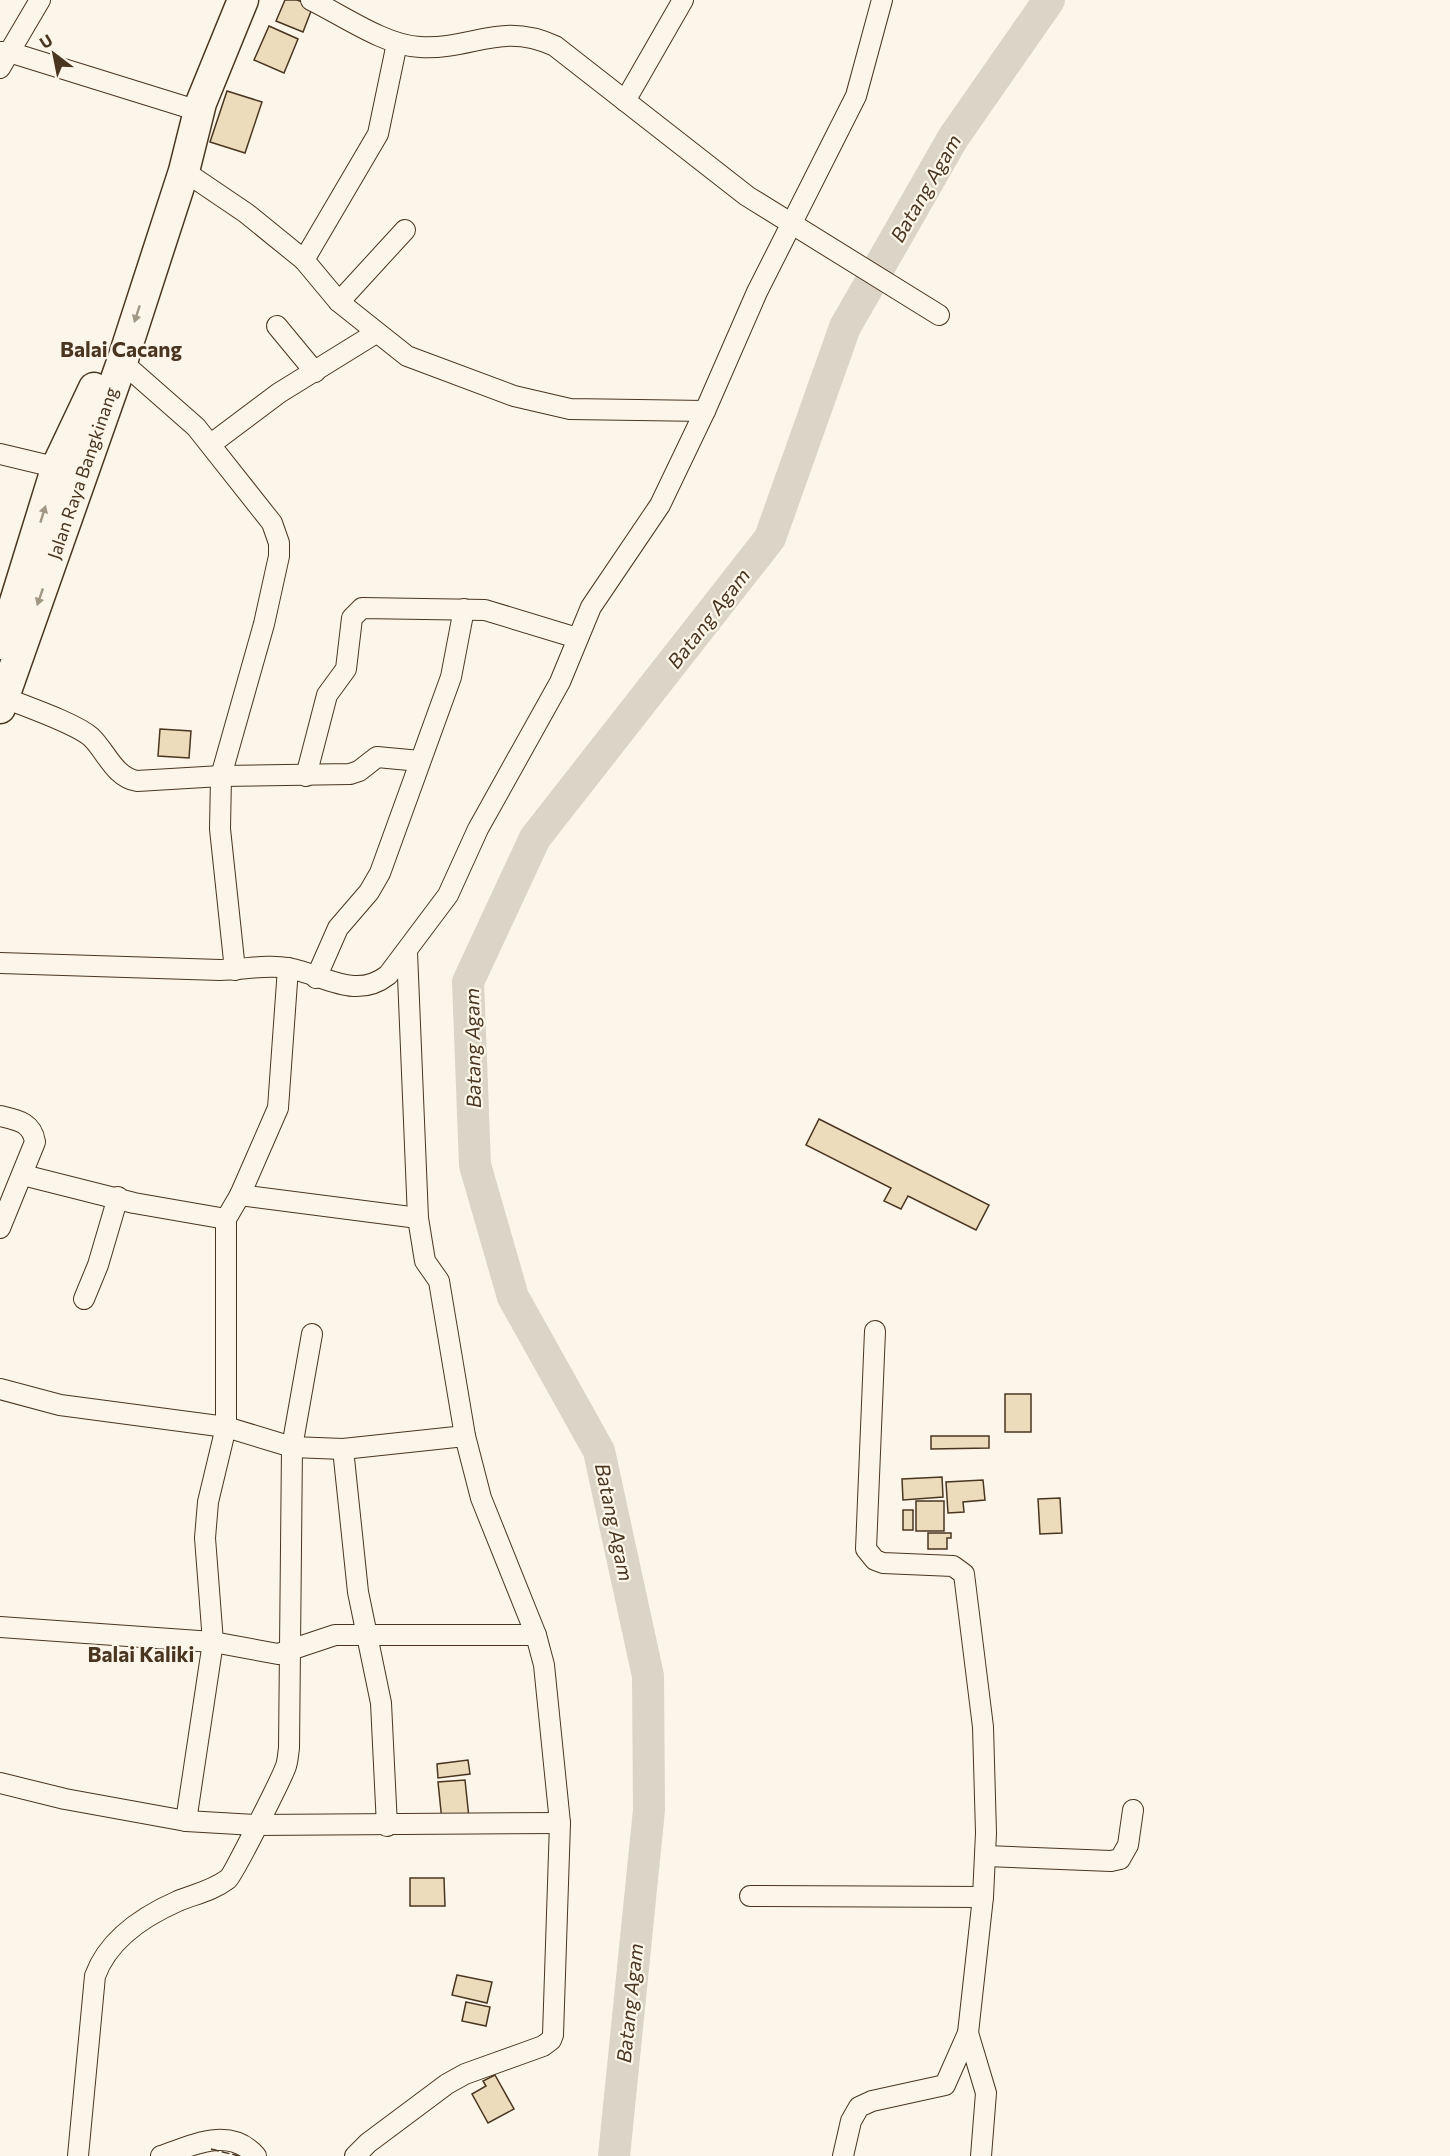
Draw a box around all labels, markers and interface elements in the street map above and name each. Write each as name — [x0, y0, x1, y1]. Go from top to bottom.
north arrow — [24, 24, 84, 84]
text: U — [36, 30, 56, 52]
water label: Batang Agam — [885, 130, 965, 246]
one-way arrow — [132, 305, 141, 323]
district label: Balai Cacang — [60, 336, 182, 361]
street label: Jalan Raya Bangkinang — [42, 384, 122, 562]
one-way arrow — [39, 505, 48, 523]
water label: Batang Agam — [662, 563, 754, 673]
one-way arrow — [35, 589, 45, 607]
water label: Batang Agam — [459, 988, 485, 1108]
water label: Batang Agam — [591, 1461, 639, 1583]
district label: Balai Kaliki — [88, 1641, 194, 1666]
water label: Batang Agam — [611, 1942, 647, 2064]

